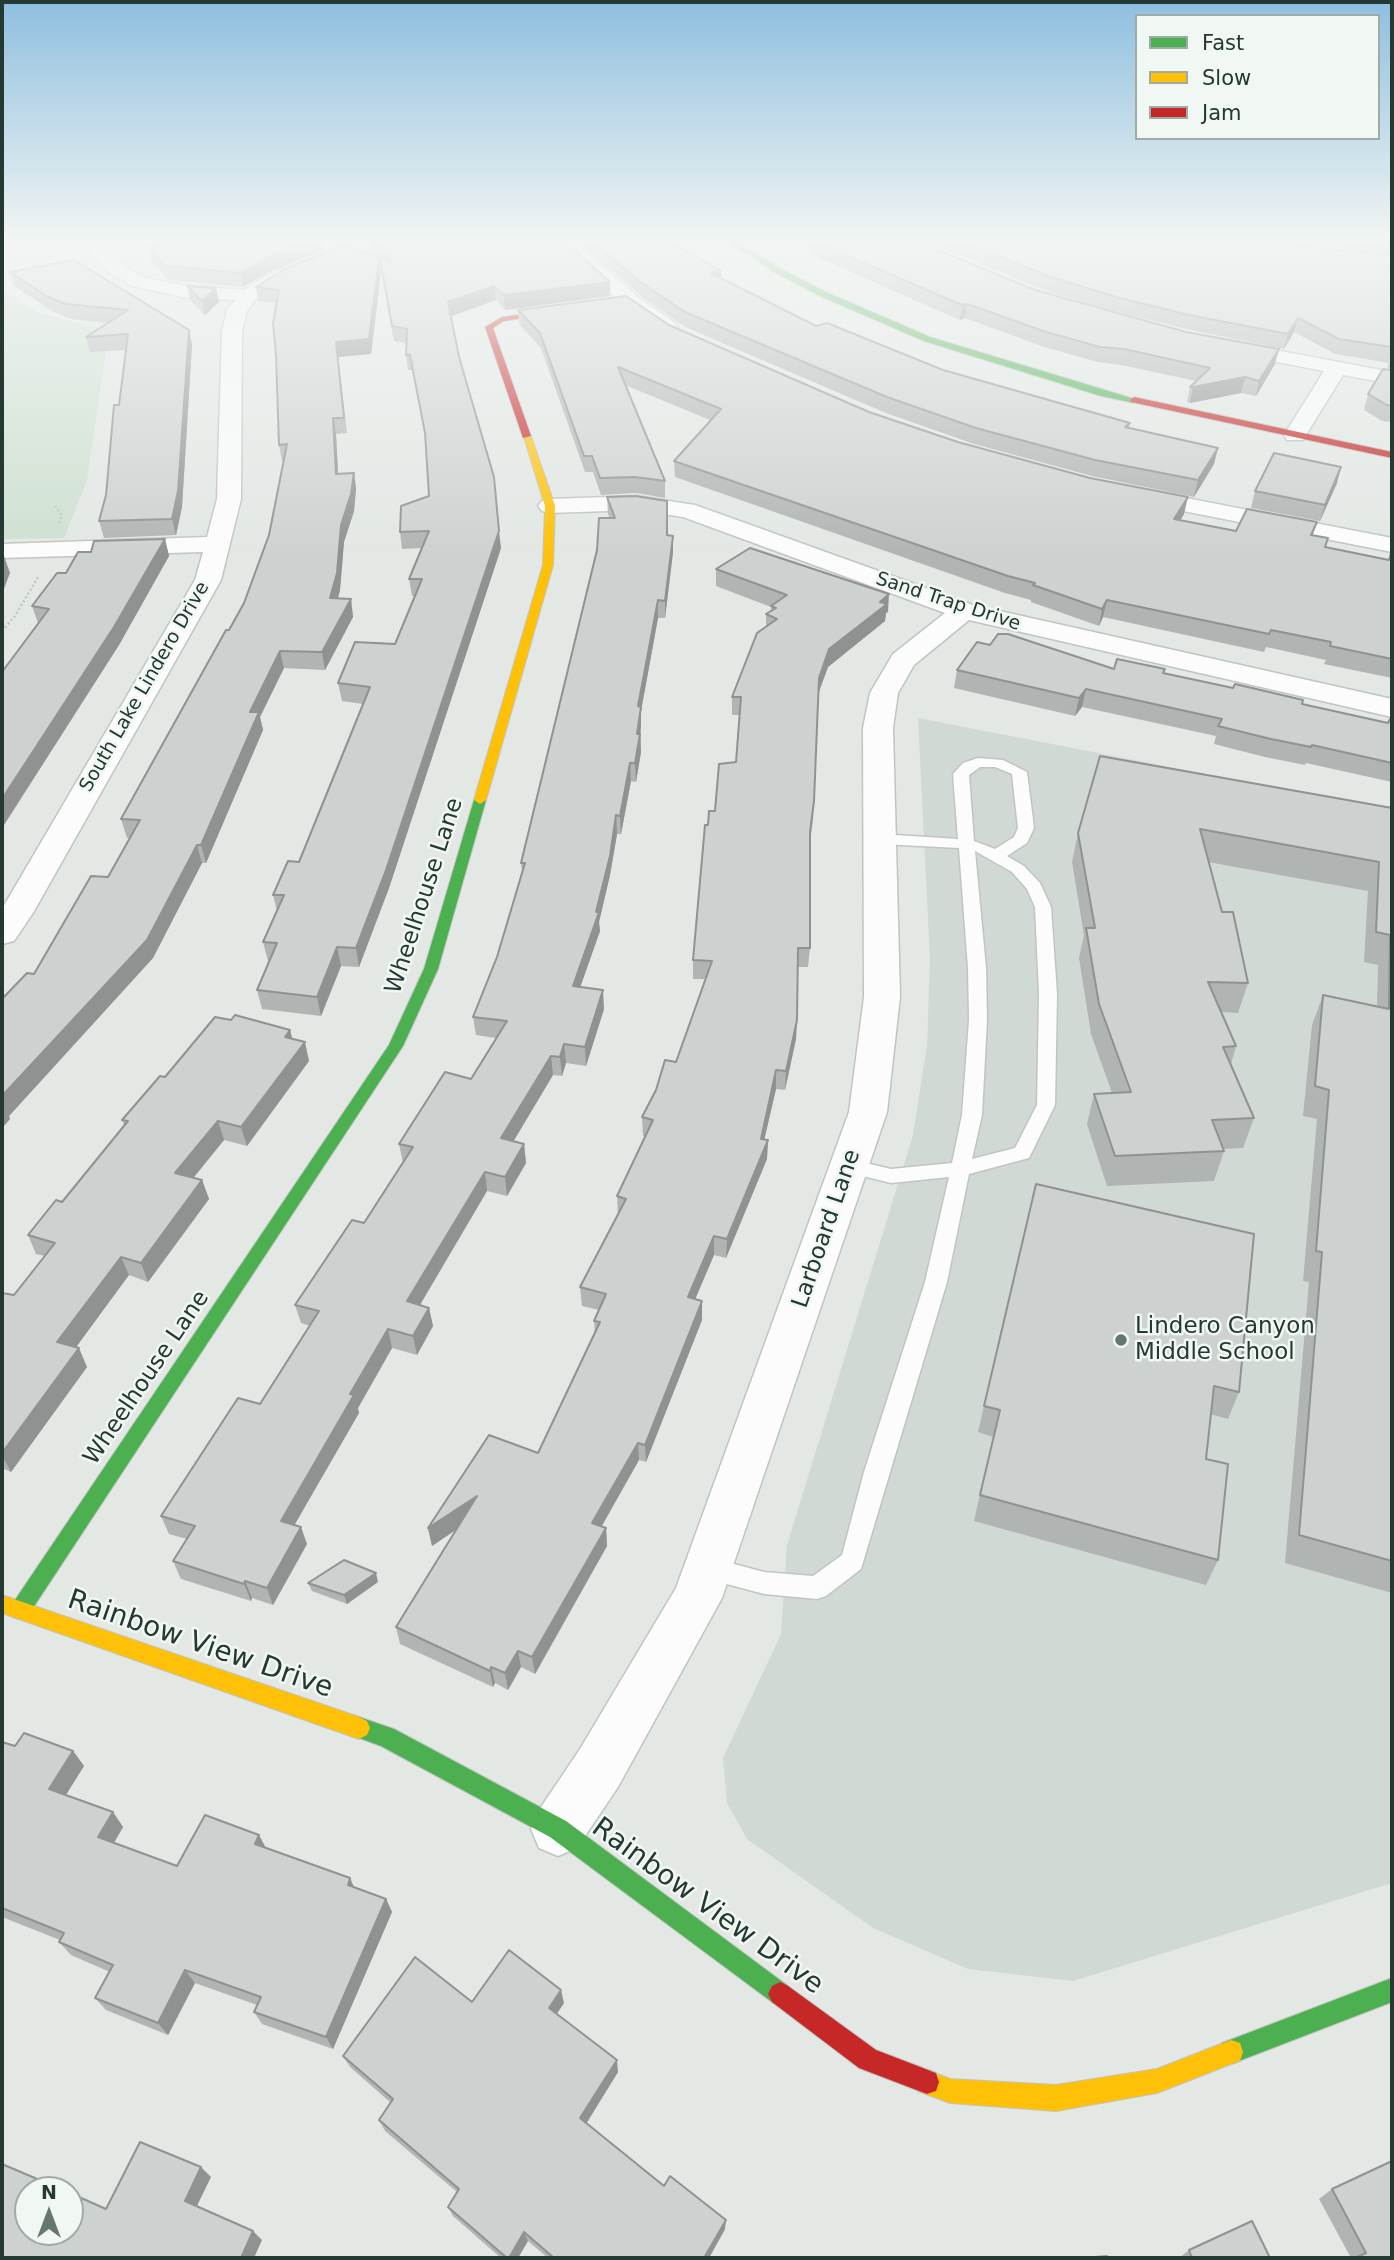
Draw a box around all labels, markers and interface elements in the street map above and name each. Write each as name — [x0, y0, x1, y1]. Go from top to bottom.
legend — [1135, 14, 1380, 140]
text: Fast — [1202, 31, 1244, 55]
text: Slow — [1202, 66, 1251, 90]
text: Jam — [1202, 101, 1242, 125]
street label: Sand Trap Drive — [873, 568, 1023, 636]
street label: South Lake Lindero Drive — [75, 578, 215, 796]
street label: Wheelhouse Lane — [380, 795, 470, 997]
street label: Larboard Lane — [787, 1146, 867, 1312]
street label: Wheelhouse Lane — [78, 1286, 216, 1470]
place label: Lindero Canyon Middle School — [1135, 1313, 1315, 1367]
marker: Lindero Canyon Middle School — [1113, 1332, 1129, 1348]
street label: Rainbow View Drive — [63, 1584, 337, 1706]
street label: Rainbow View Drive — [585, 1812, 829, 2002]
north arrow — [14, 2176, 84, 2246]
text: N — [41, 2181, 57, 2203]

